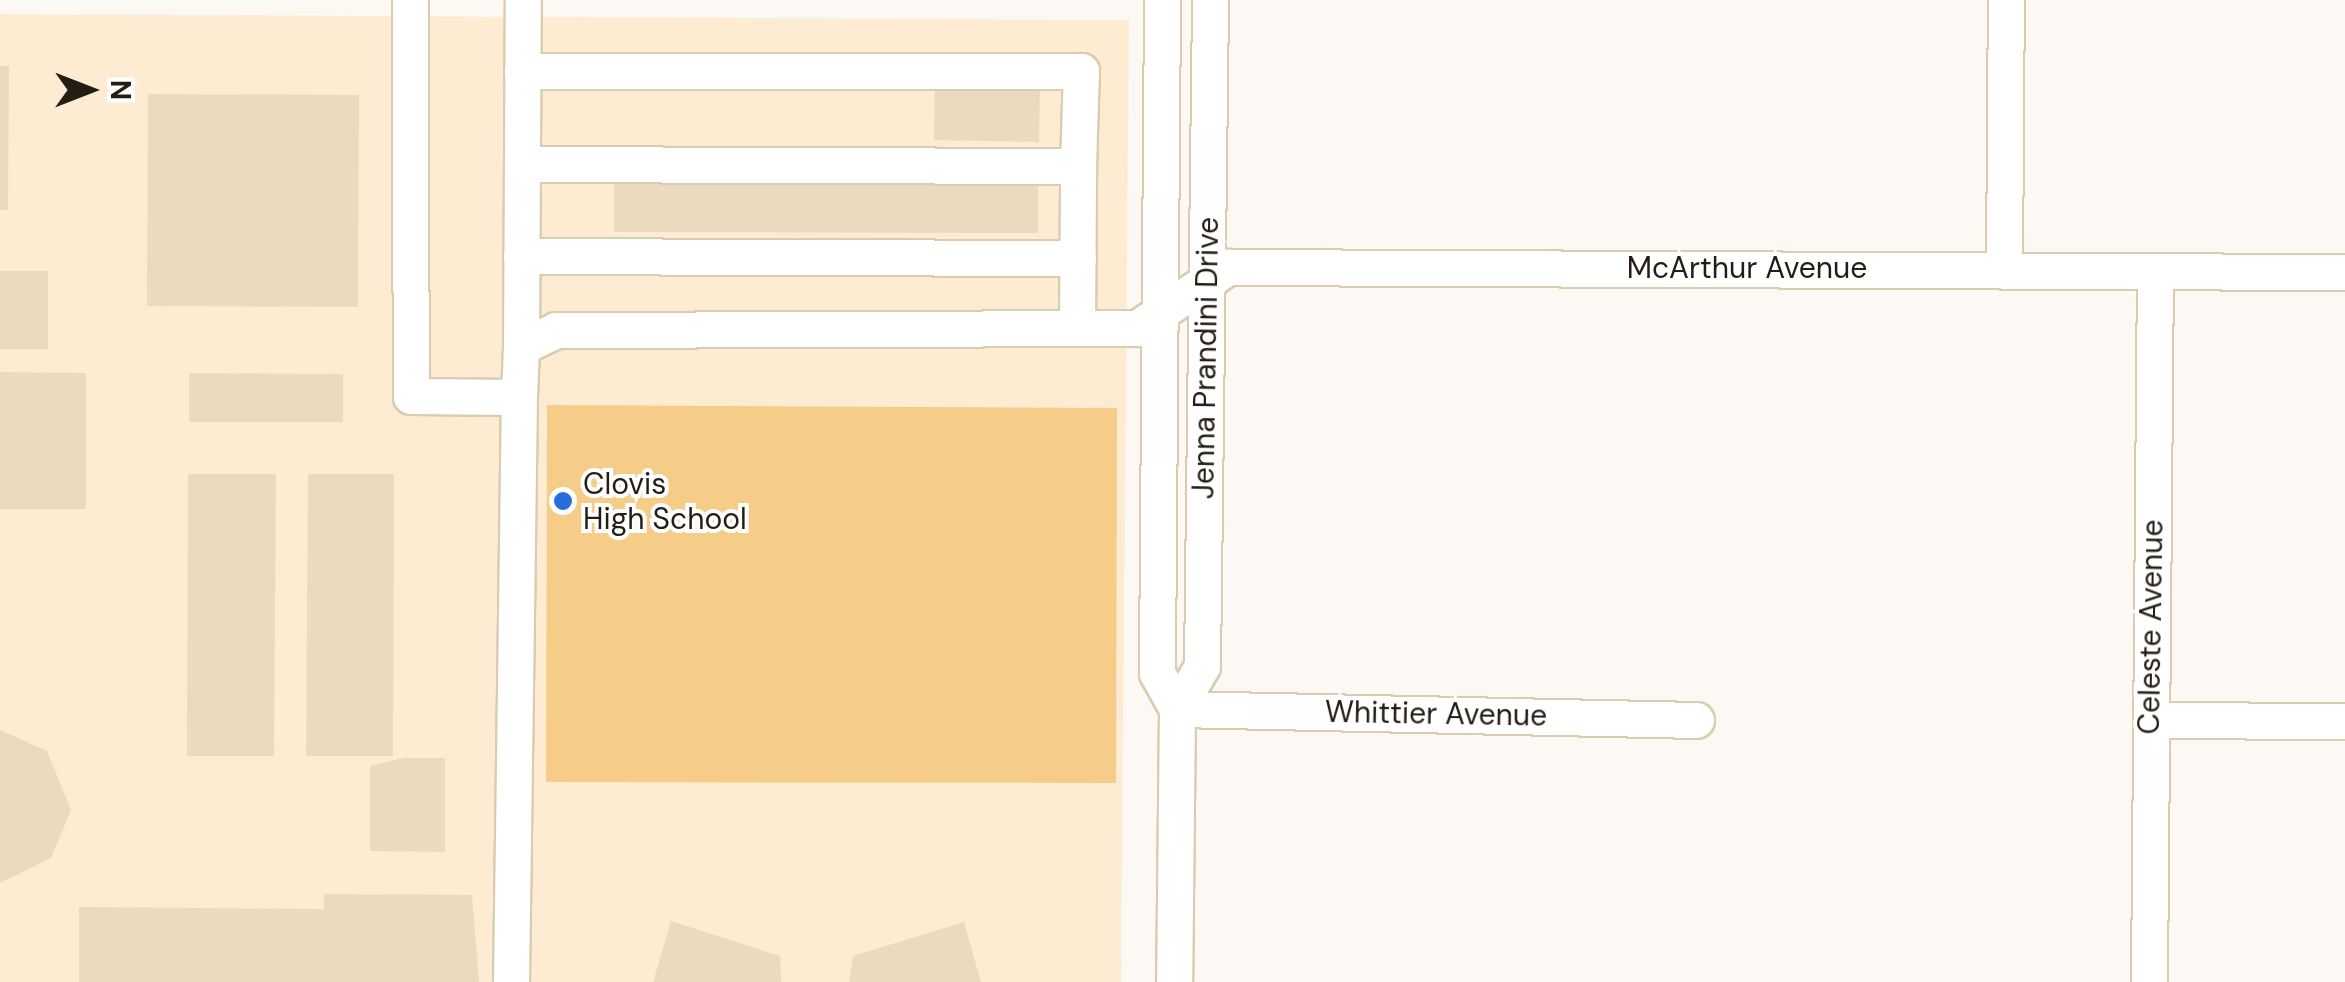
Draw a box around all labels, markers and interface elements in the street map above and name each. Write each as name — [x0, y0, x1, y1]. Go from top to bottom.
north arrow — [40, 40, 140, 140]
text: N — [102, 80, 139, 100]
street label: Jenna Prandini Drive — [1186, 217, 1226, 499]
street label: McArthur Avenue — [1627, 250, 1867, 286]
place label: Clovis High School — [583, 466, 747, 536]
marker: Clovis High School — [552, 490, 574, 512]
street label: Celeste Avenue — [2131, 519, 2171, 735]
street label: Whittier Avenue — [1325, 694, 1547, 734]

